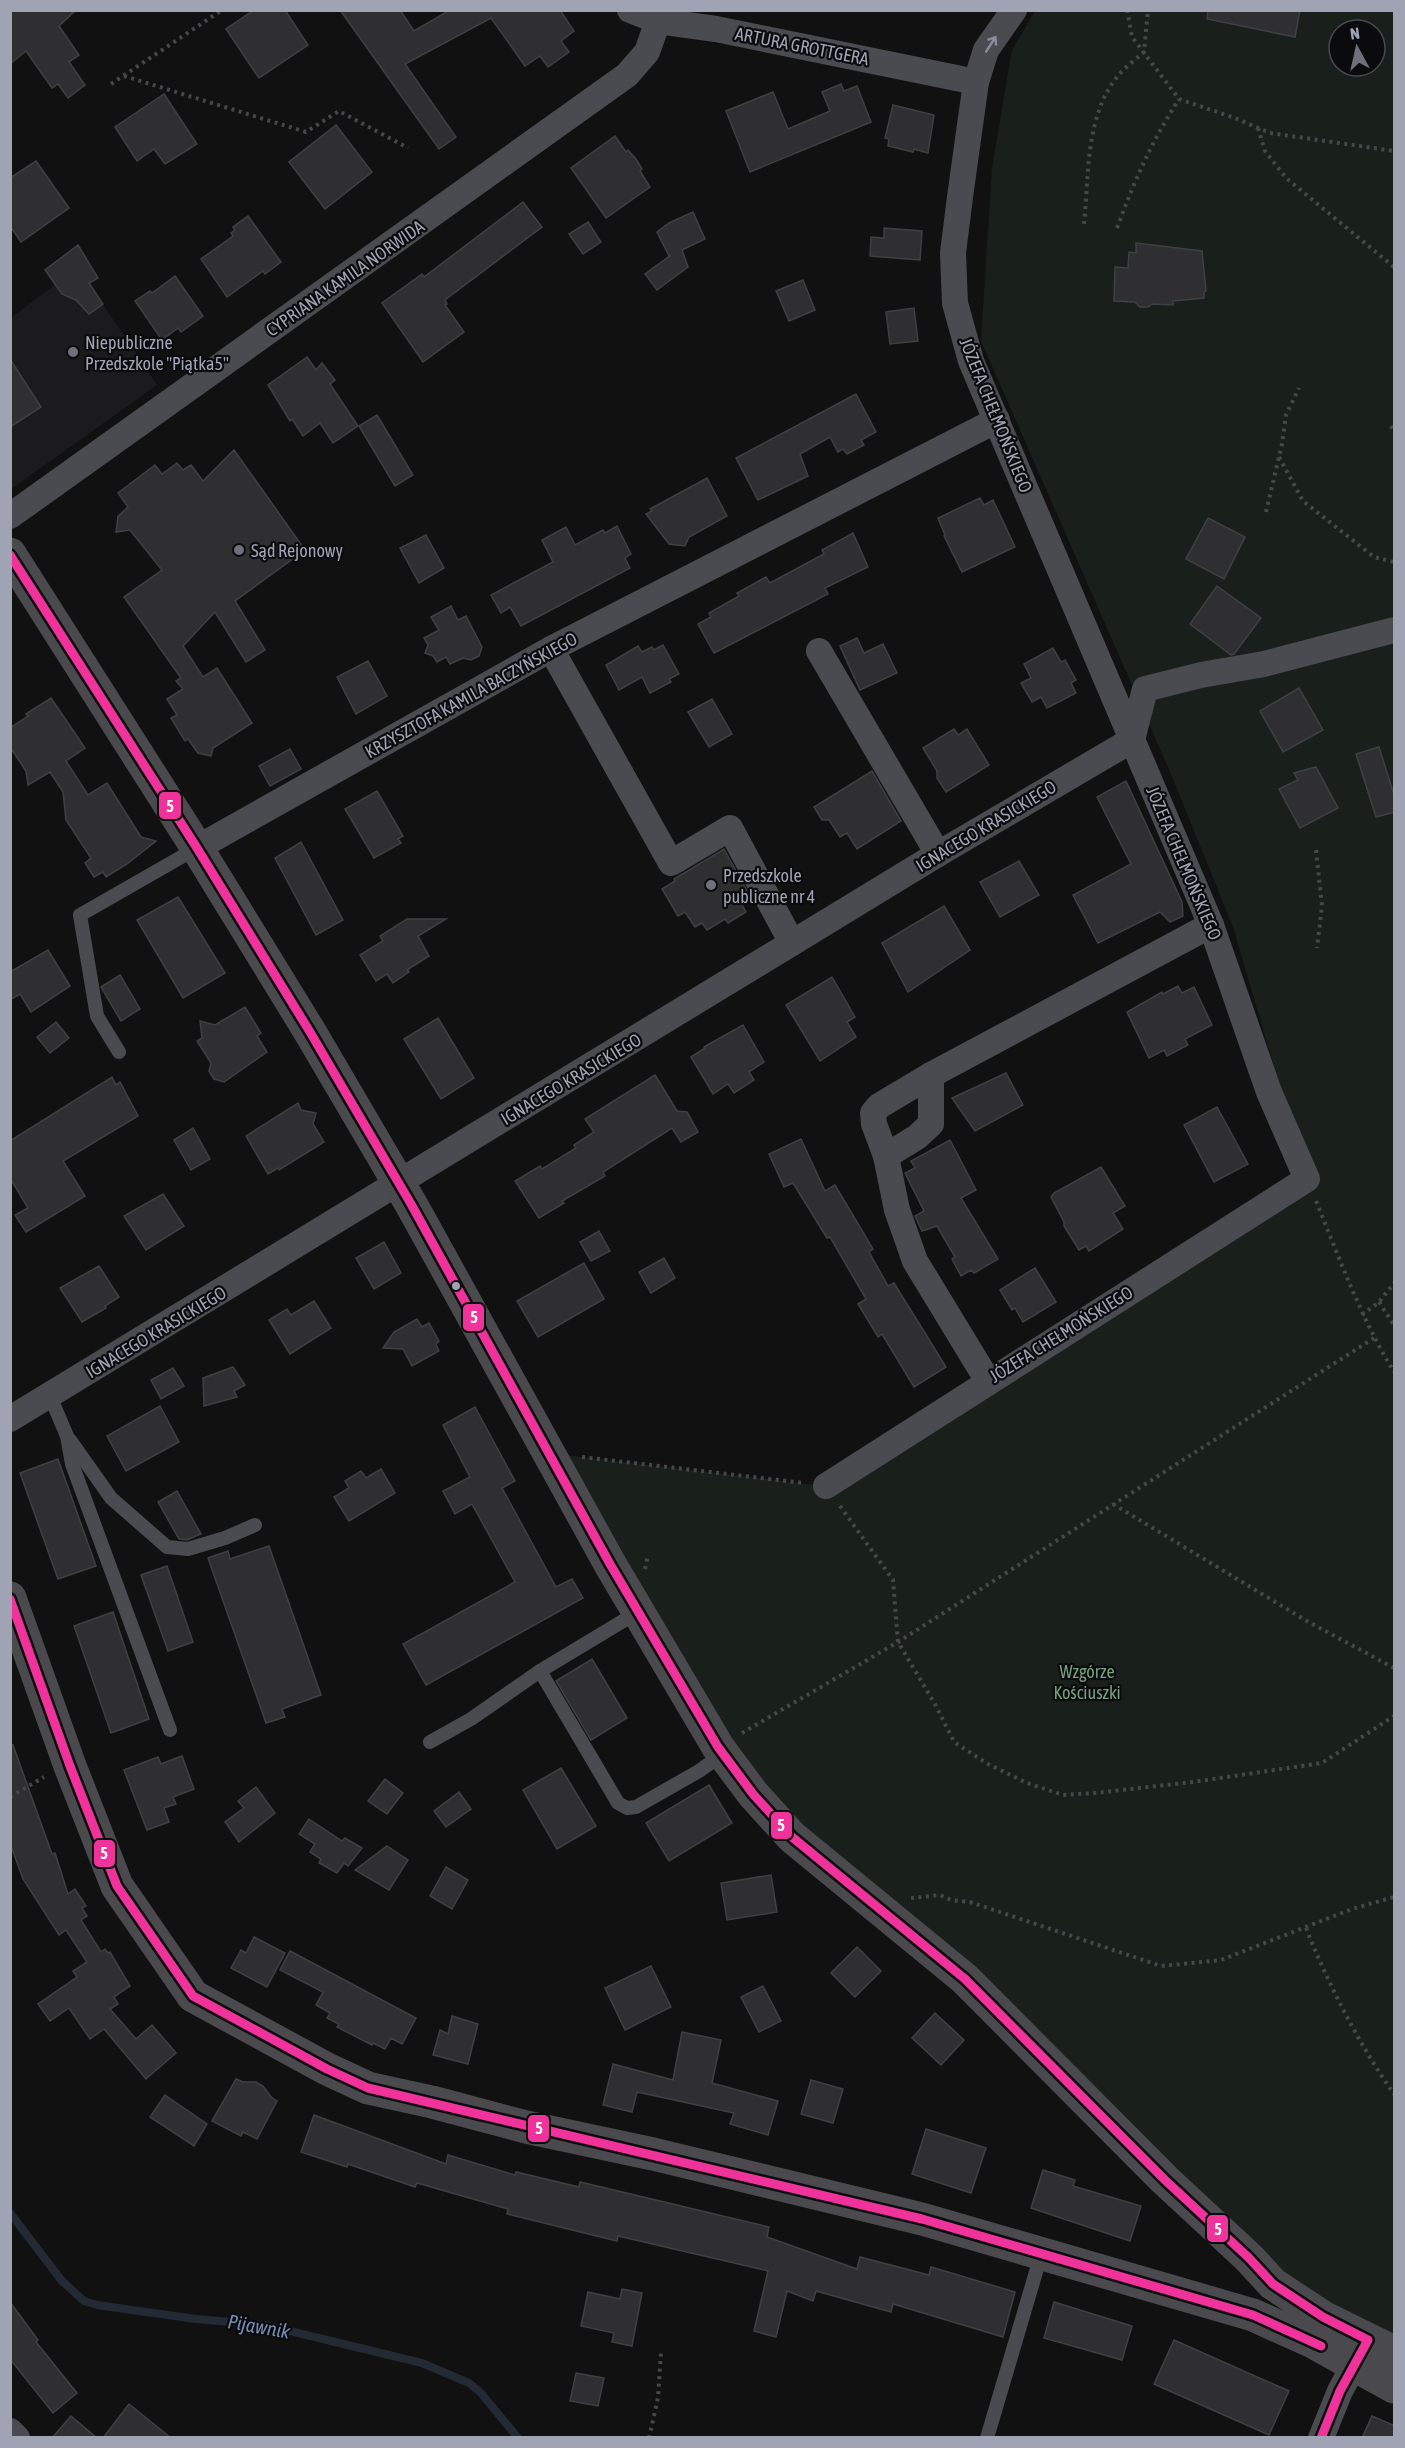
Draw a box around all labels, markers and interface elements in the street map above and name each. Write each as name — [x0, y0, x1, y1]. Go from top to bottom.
north arrow — [1327, 18, 1387, 78]
street label: ARTURA GROTTGERA — [733, 23, 871, 69]
text: N — [1349, 24, 1361, 43]
one-way arrow — [985, 36, 997, 53]
street label: CYPRIANA KAMILA NORWIDA — [262, 215, 428, 341]
place label: Niepubliczne Przedszkole "Piątka5" — [85, 332, 229, 374]
street label: JÓZEFA CHEŁMOŃSKIEGO — [955, 335, 1037, 495]
marker: Niepubliczne Przedszkole "Piątka5" — [66, 345, 80, 359]
place label: Sąd Rejonowy — [251, 540, 343, 561]
marker: Sąd Rejonowy — [232, 543, 246, 557]
street label: KRZYSZTOFA KAMILA BACZYŃSKIEGO — [361, 628, 581, 762]
street label: IGNACEGO KRASICKIEGO — [912, 776, 1060, 876]
street label: JÓZEFA CHEŁMOŃSKIEGO — [1142, 783, 1226, 943]
line badge: 5 — [158, 791, 182, 820]
text: 5 — [166, 797, 174, 815]
place label: Przedszkole publiczne nr 4 — [723, 865, 815, 907]
marker: Przedszkole publiczne nr 4 — [704, 878, 718, 892]
street label: IGNACEGO KRASICKIEGO — [497, 1029, 645, 1129]
unlabelled marker — [450, 1280, 462, 1292]
street label: JÓZEFA CHEŁMOŃSKIEGO — [985, 1281, 1137, 1387]
street label: IGNACEGO KRASICKIEGO — [82, 1282, 230, 1382]
line badge: 5 — [462, 1303, 485, 1332]
text: 5 — [470, 1308, 478, 1326]
park label: Wzgórze Kościuszki — [1053, 1661, 1121, 1703]
line badge: 5 — [770, 1811, 793, 1840]
text: 5 — [777, 1816, 785, 1834]
line badge: 5 — [93, 1839, 116, 1868]
text: 5 — [100, 1844, 108, 1862]
line badge: 5 — [527, 2114, 550, 2143]
text: 5 — [535, 2119, 543, 2137]
line badge: 5 — [1206, 2214, 1229, 2243]
text: 5 — [1214, 2220, 1222, 2238]
water label: Pijawnik — [226, 2309, 292, 2343]

